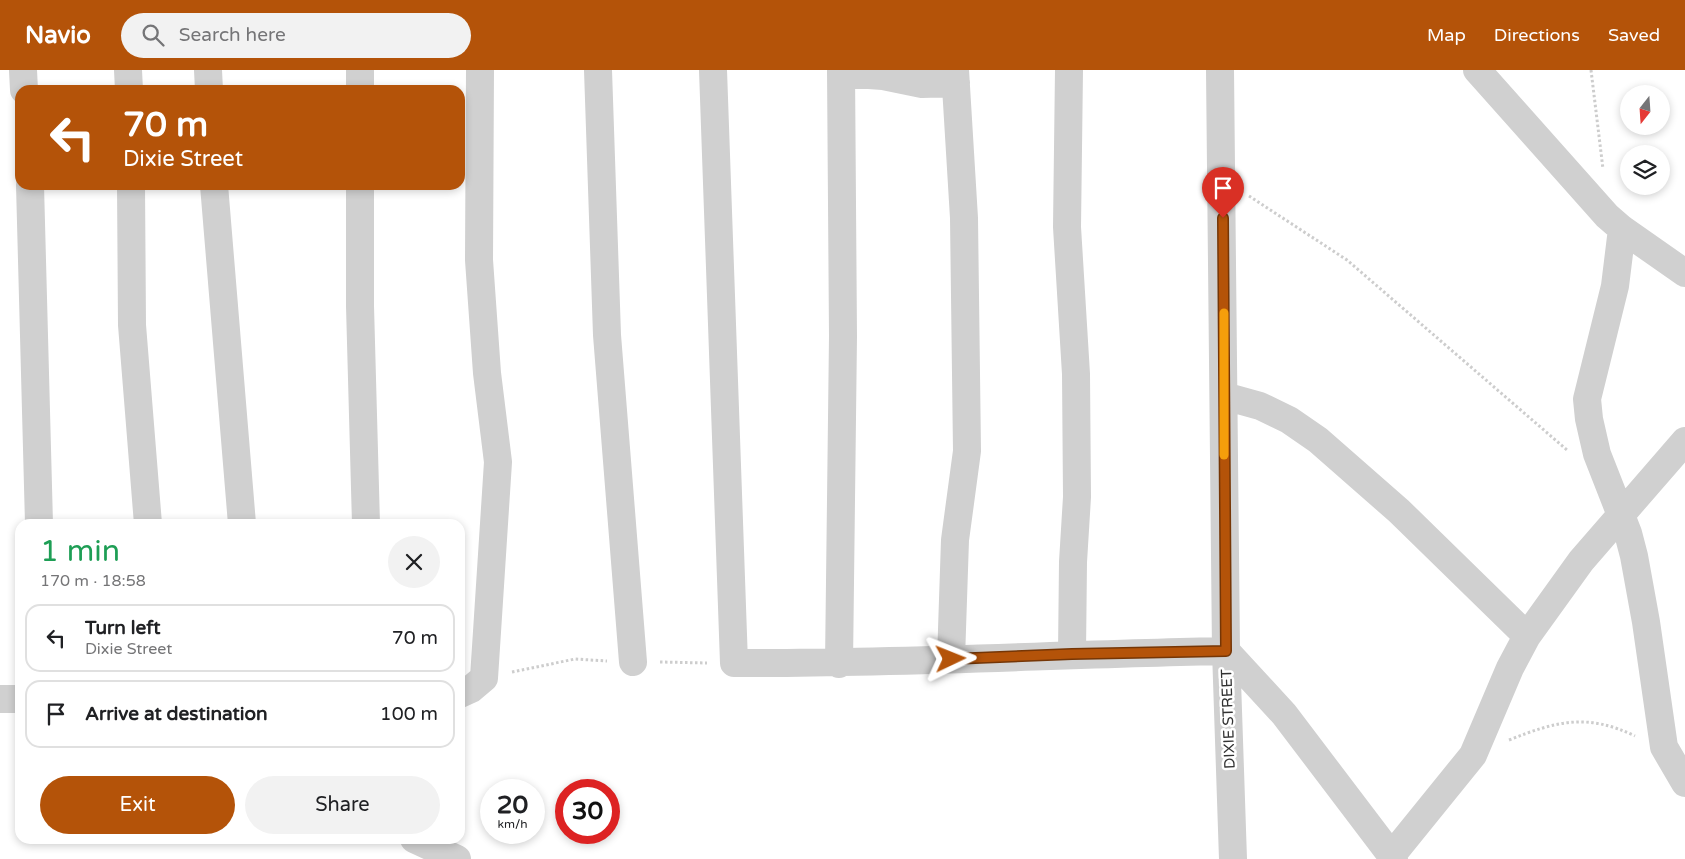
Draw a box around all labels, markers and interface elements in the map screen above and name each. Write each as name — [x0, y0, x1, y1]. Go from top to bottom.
search box — [121, 13, 471, 58]
text: Navio — [25, 21, 91, 50]
icon: search — [139, 21, 167, 49]
text: Search here — [179, 24, 286, 46]
text: Map — [1427, 24, 1466, 46]
text: Directions — [1494, 24, 1580, 46]
text: Saved — [1608, 24, 1660, 46]
north arrow — [1620, 85, 1670, 135]
map controls — [1620, 85, 1670, 195]
text: 70 m — [123, 104, 208, 146]
icon: left — [40, 105, 105, 170]
button: layers — [1620, 145, 1670, 195]
text: Dixie Street — [123, 146, 243, 172]
pin — [1202, 167, 1244, 218]
icon: arrive — [1209, 174, 1237, 202]
text: 1 min — [40, 533, 120, 570]
button: close — [388, 536, 440, 588]
text: 170 m · 18:58 — [40, 571, 146, 591]
text: Turn left — [85, 617, 161, 639]
icon: left — [42, 624, 70, 652]
text: 70 m — [392, 627, 438, 649]
position arrow — [924, 632, 976, 684]
text: Dixie Street — [85, 639, 172, 659]
street label: DIXIE STREET — [1217, 669, 1239, 769]
icon: arrive — [42, 700, 70, 728]
text: Arrive at destination — [85, 703, 268, 725]
text: 100 m — [380, 703, 438, 725]
button: Exit — [40, 776, 235, 834]
button: Share — [245, 776, 440, 834]
speed limit sign: 30 — [555, 779, 620, 844]
text: 20 — [497, 790, 528, 820]
text: km/h — [497, 817, 528, 831]

